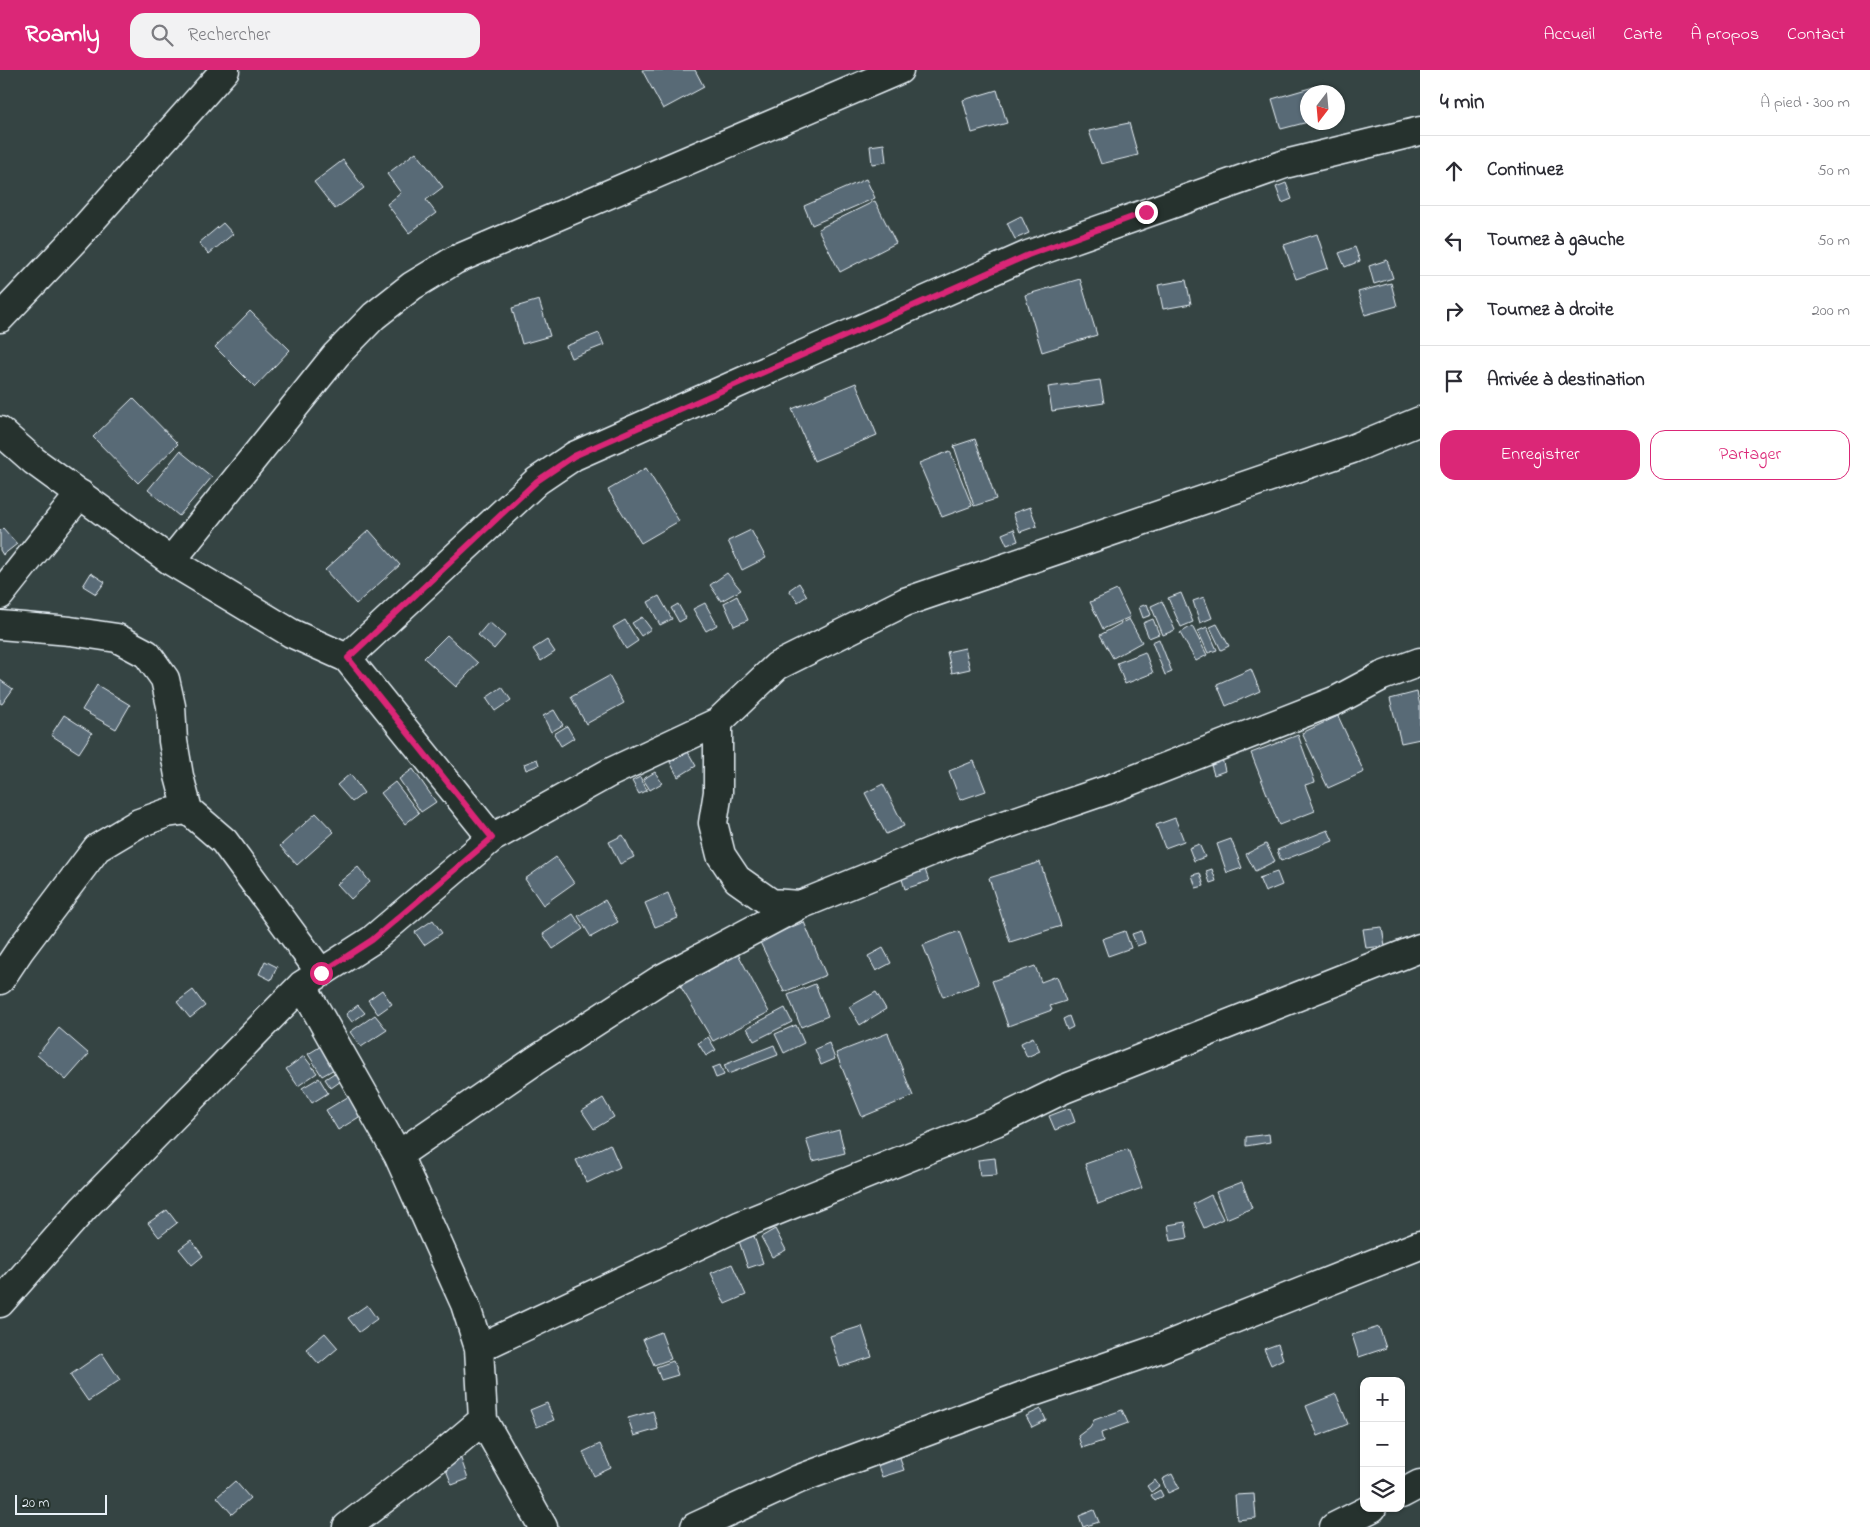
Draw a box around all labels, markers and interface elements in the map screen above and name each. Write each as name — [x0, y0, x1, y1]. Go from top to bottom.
search box — [130, 13, 480, 58]
text: Roamly — [25, 18, 100, 53]
icon: search — [148, 21, 176, 49]
text: Rechercher — [188, 22, 270, 49]
text: Accueil — [1543, 22, 1595, 48]
text: Carte — [1623, 22, 1662, 48]
text: À propos — [1690, 22, 1759, 48]
text: Contact — [1787, 22, 1845, 48]
north arrow — [1300, 85, 1345, 130]
text: 4 min — [1440, 88, 1484, 118]
text: À pied · 300 m — [1760, 91, 1850, 115]
icon: ahead — [1440, 157, 1468, 185]
text: Continuez — [1487, 157, 1563, 184]
text: 50 m — [1818, 159, 1850, 183]
route end — [1135, 201, 1158, 224]
icon: left — [1440, 227, 1468, 255]
text: Tournez à gauche — [1487, 227, 1624, 254]
text: 50 m — [1818, 229, 1850, 253]
icon: right — [1440, 297, 1468, 325]
text: Tournez à droite — [1487, 297, 1613, 324]
text: 200 m — [1812, 299, 1850, 323]
icon: arrive — [1440, 367, 1468, 395]
text: Arrivée à destination — [1487, 367, 1645, 394]
button: Enregistrer — [1440, 430, 1640, 480]
button: Partager — [1650, 430, 1850, 480]
route start — [310, 962, 333, 985]
map controls — [1360, 1377, 1405, 1512]
button: + — [1360, 1377, 1405, 1422]
button: − — [1360, 1422, 1405, 1467]
button: layers — [1360, 1467, 1405, 1512]
scale bar — [15, 1492, 108, 1515]
text: 20 m — [22, 1493, 49, 1514]

